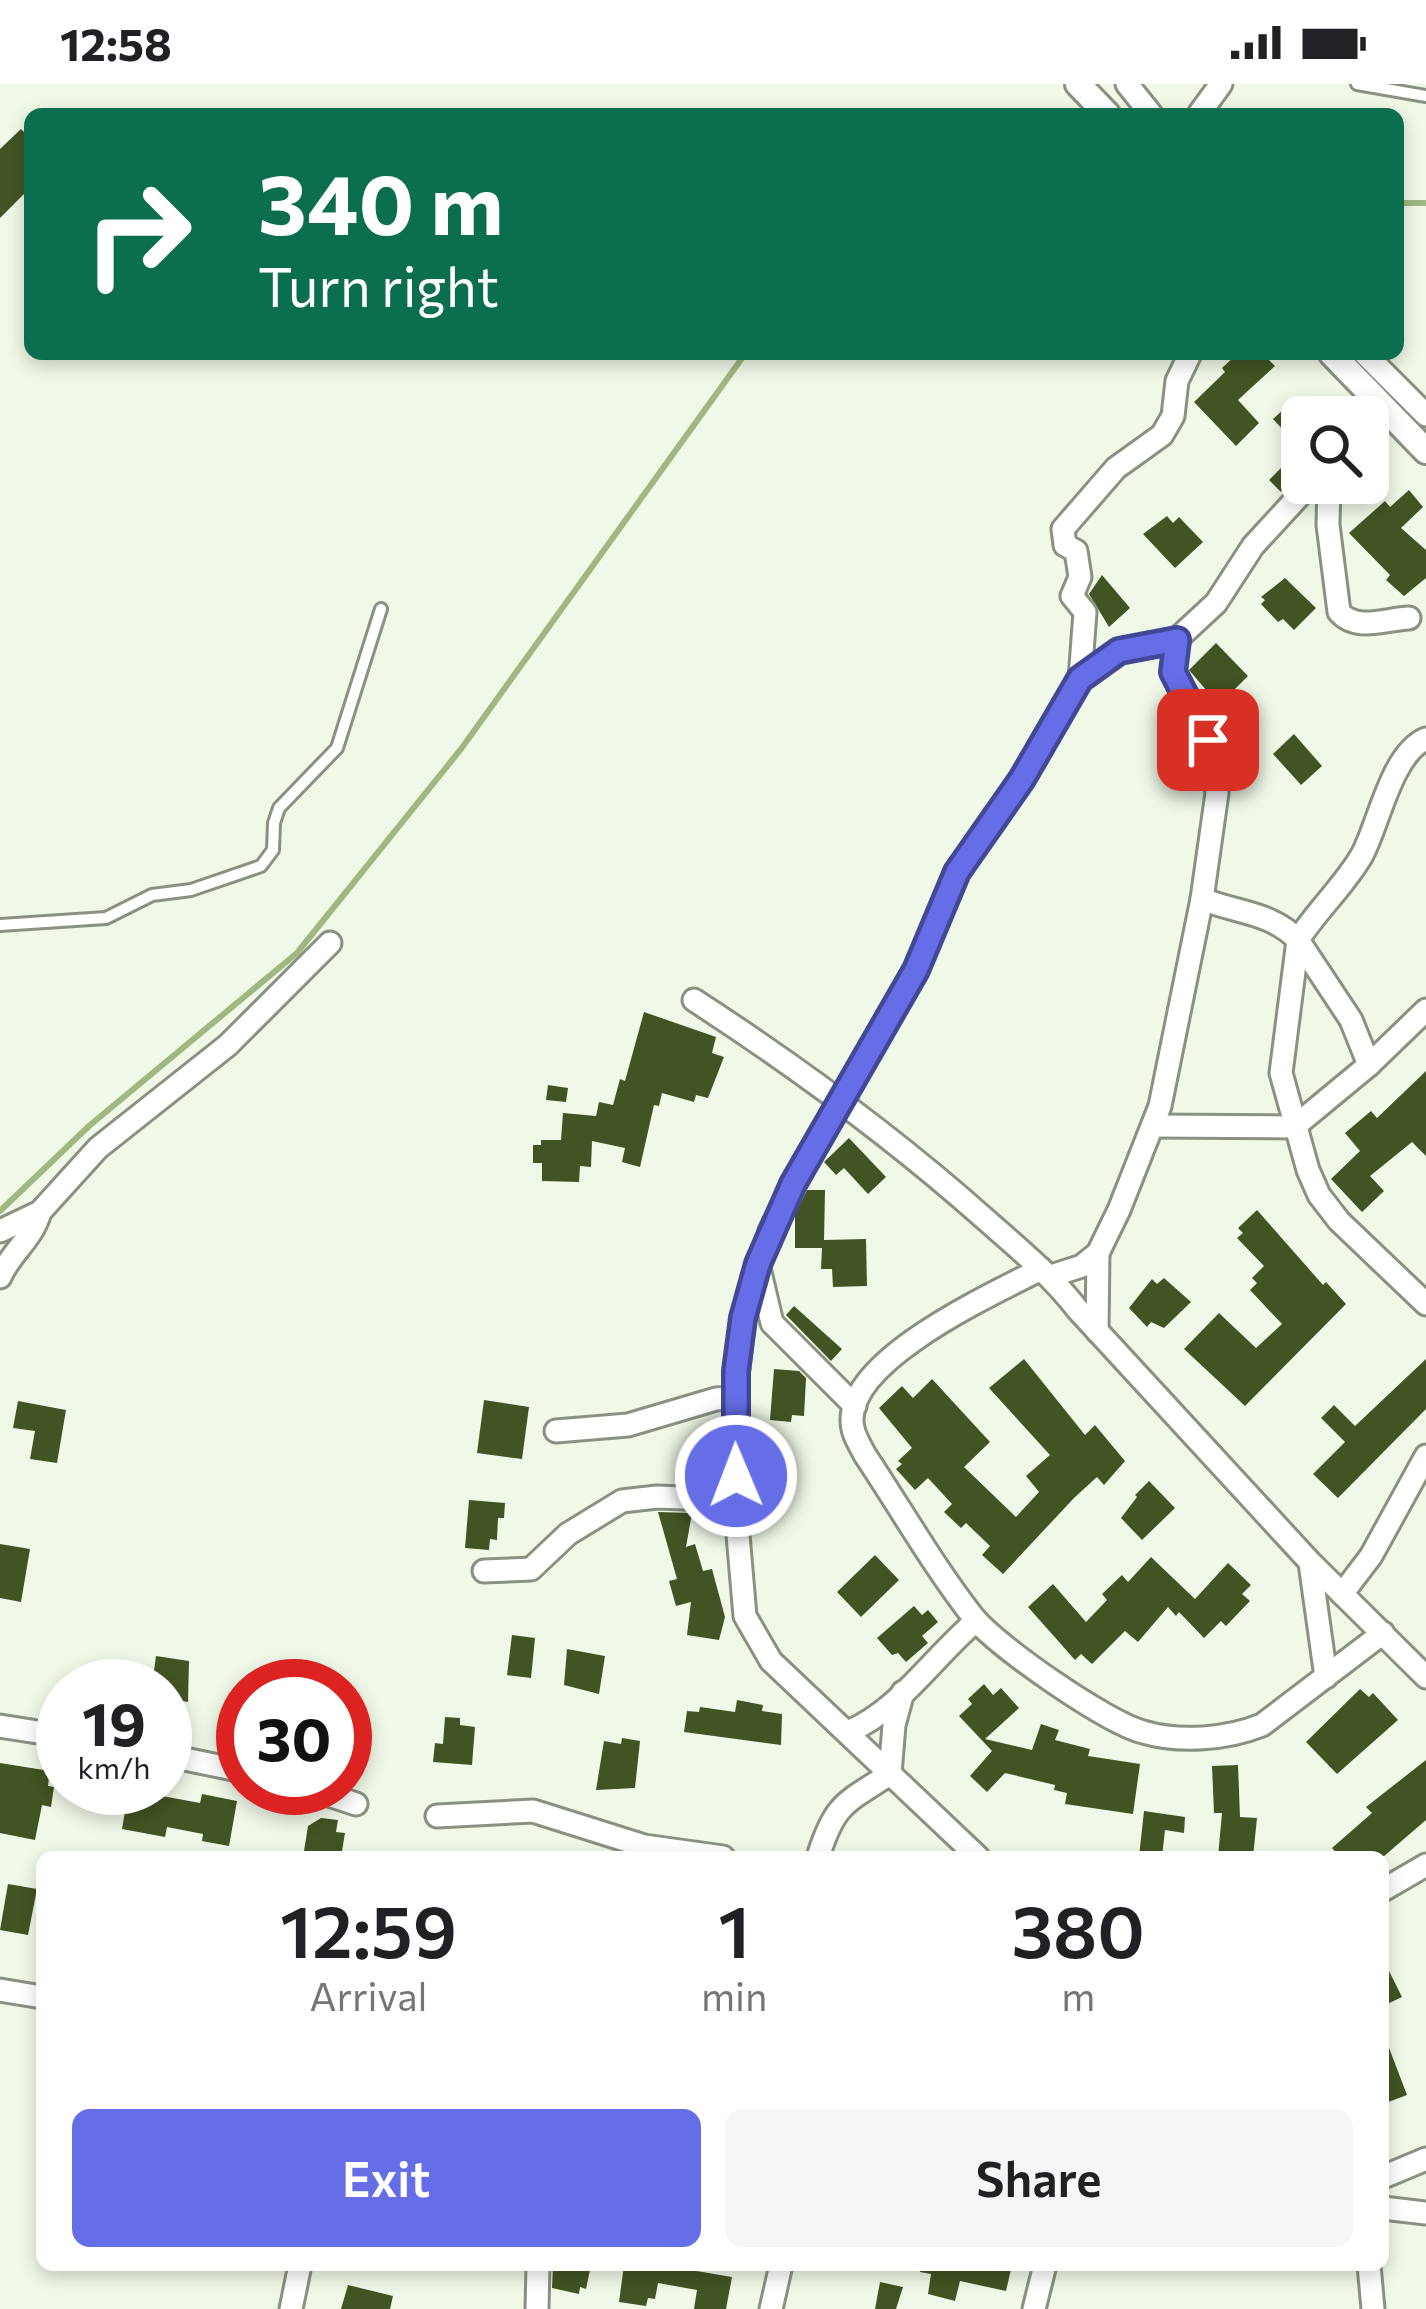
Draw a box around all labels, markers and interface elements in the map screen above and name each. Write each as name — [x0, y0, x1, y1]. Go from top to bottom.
text: 12:58 — [60, 15, 172, 70]
text: 340 m — [258, 150, 504, 252]
icon: right — [60, 156, 216, 312]
text: Turn right — [258, 252, 499, 318]
map controls — [1281, 396, 1389, 504]
button: search — [1281, 396, 1389, 504]
pin — [1157, 689, 1259, 791]
icon: arrive — [1175, 707, 1241, 773]
position arrow — [673, 1413, 799, 1539]
speed limit sign: 30 — [216, 1659, 372, 1815]
text: 19 — [82, 1685, 146, 1758]
text: km/h — [78, 1748, 150, 1785]
text: 12:59 — [280, 1885, 457, 1973]
text: 1 — [718, 1885, 750, 1973]
text: 380 — [1011, 1885, 1145, 1973]
text: Arrival — [309, 1971, 428, 2019]
text: min — [701, 1971, 767, 2019]
text: m — [1061, 1971, 1095, 2019]
button: Exit — [72, 2109, 701, 2247]
button: Share — [725, 2109, 1353, 2247]

